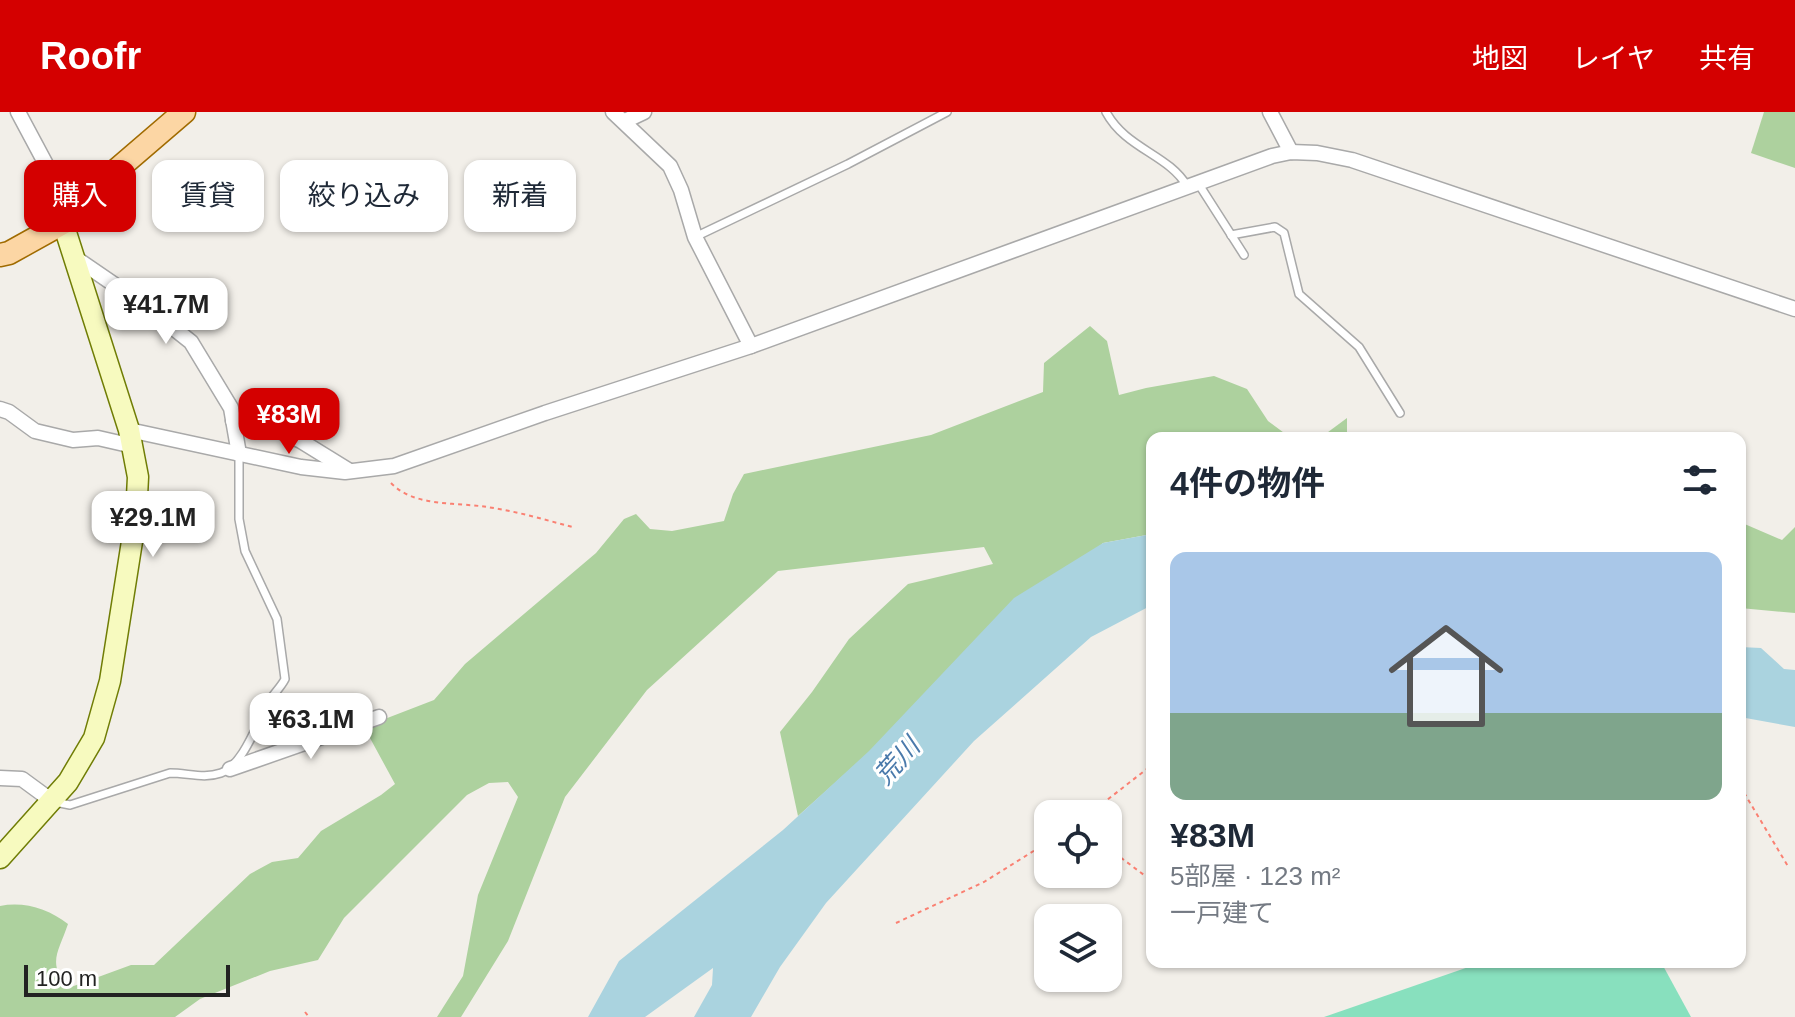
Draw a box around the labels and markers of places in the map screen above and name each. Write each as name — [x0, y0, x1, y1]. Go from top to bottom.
pin: ¥41.7M — [101, 278, 231, 346]
pin: ¥83M — [242, 388, 336, 456]
pin: ¥29.1M — [88, 491, 218, 559]
pin: ¥63.1M — [246, 693, 376, 761]

